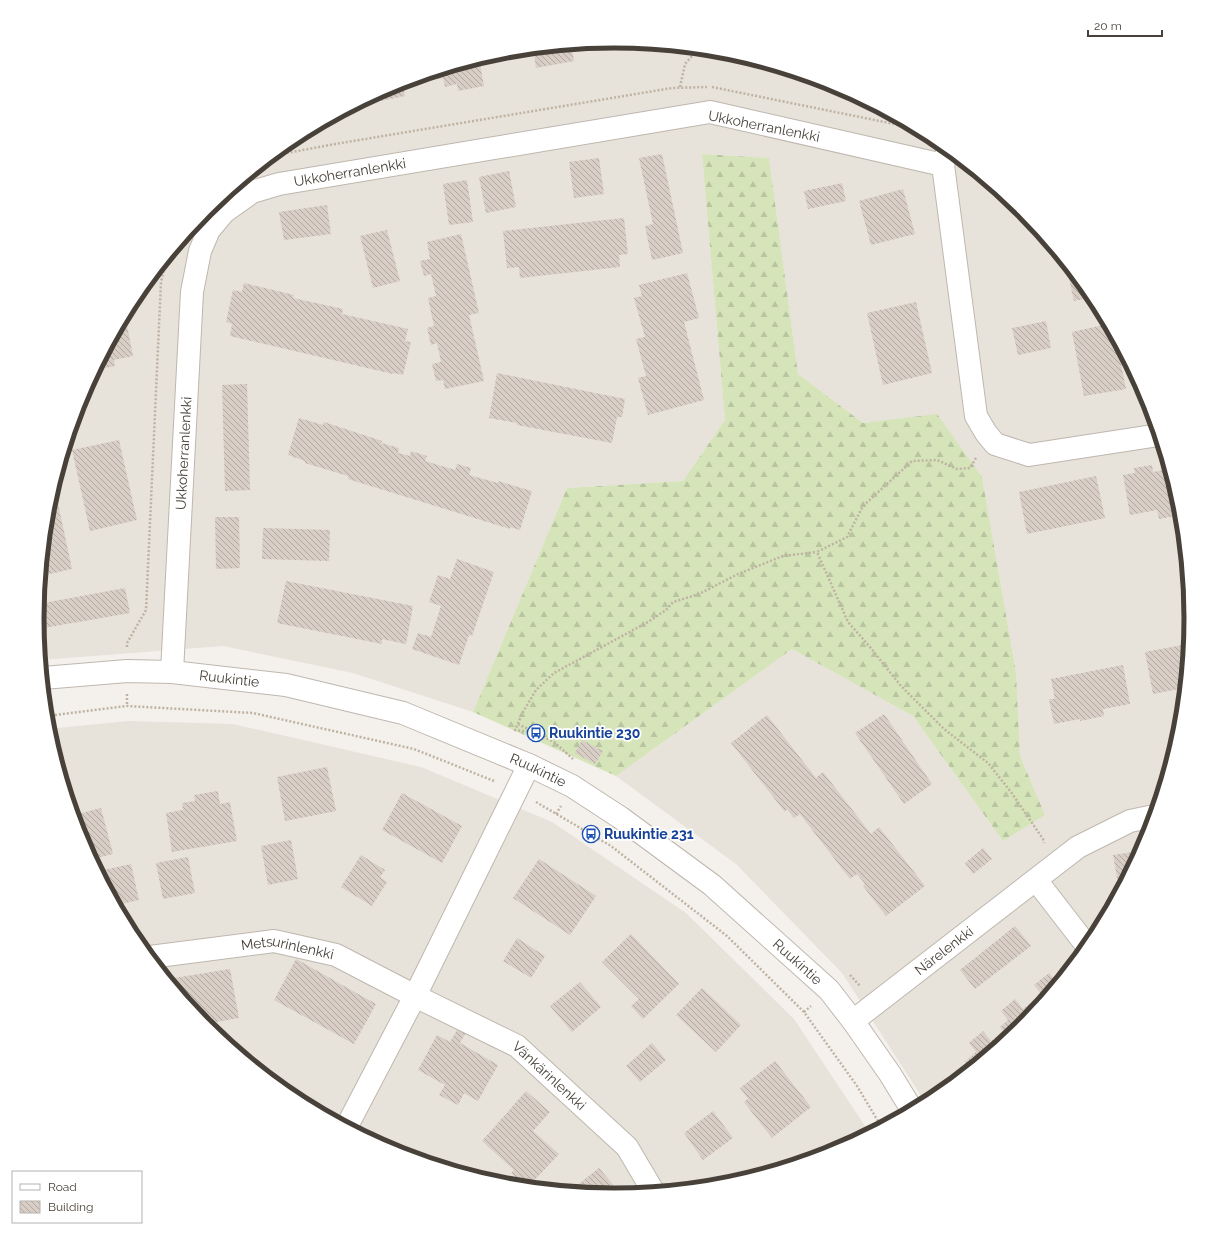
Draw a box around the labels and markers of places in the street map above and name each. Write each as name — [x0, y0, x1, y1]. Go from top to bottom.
bus stop icon: Ruukintie 230 — [526, 723, 546, 743]
place label: Ruukintie 230 — [549, 725, 640, 741]
bus stop icon: Ruukintie 231 — [581, 824, 601, 844]
place label: Ruukintie 231 — [604, 826, 694, 842]

